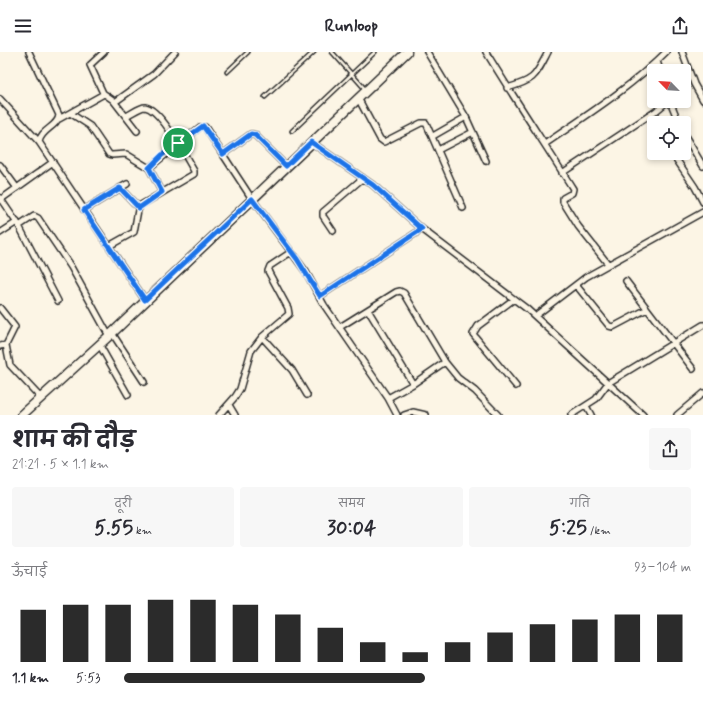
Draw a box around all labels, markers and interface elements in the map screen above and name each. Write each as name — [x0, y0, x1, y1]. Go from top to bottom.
text: Runloop — [325, 14, 378, 38]
icon: menu — [12, 15, 34, 37]
icon: share — [669, 15, 691, 37]
north arrow — [647, 64, 691, 108]
map controls — [647, 64, 691, 160]
button: locate — [647, 116, 691, 160]
pin — [161, 126, 195, 160]
icon: arrive — [167, 132, 189, 154]
text: शाम की दौड़ — [12, 427, 135, 455]
button: share — [649, 428, 691, 470]
text: 21:21 · 5 × 1.1 km — [12, 456, 109, 473]
text: दूरी — [115, 497, 132, 511]
text: समय — [338, 497, 365, 511]
text: गति — [570, 497, 590, 511]
text: 5.55 — [94, 515, 133, 542]
text: 30:04 — [327, 515, 376, 542]
text: 5:25 — [549, 515, 587, 542]
text: km — [133, 524, 152, 538]
text: /km — [587, 524, 611, 538]
text: 93–104 m — [634, 559, 691, 576]
text: ऊँचाई — [12, 564, 47, 581]
text: 1.1 km — [12, 670, 49, 687]
text: 5:53 — [76, 670, 101, 687]

